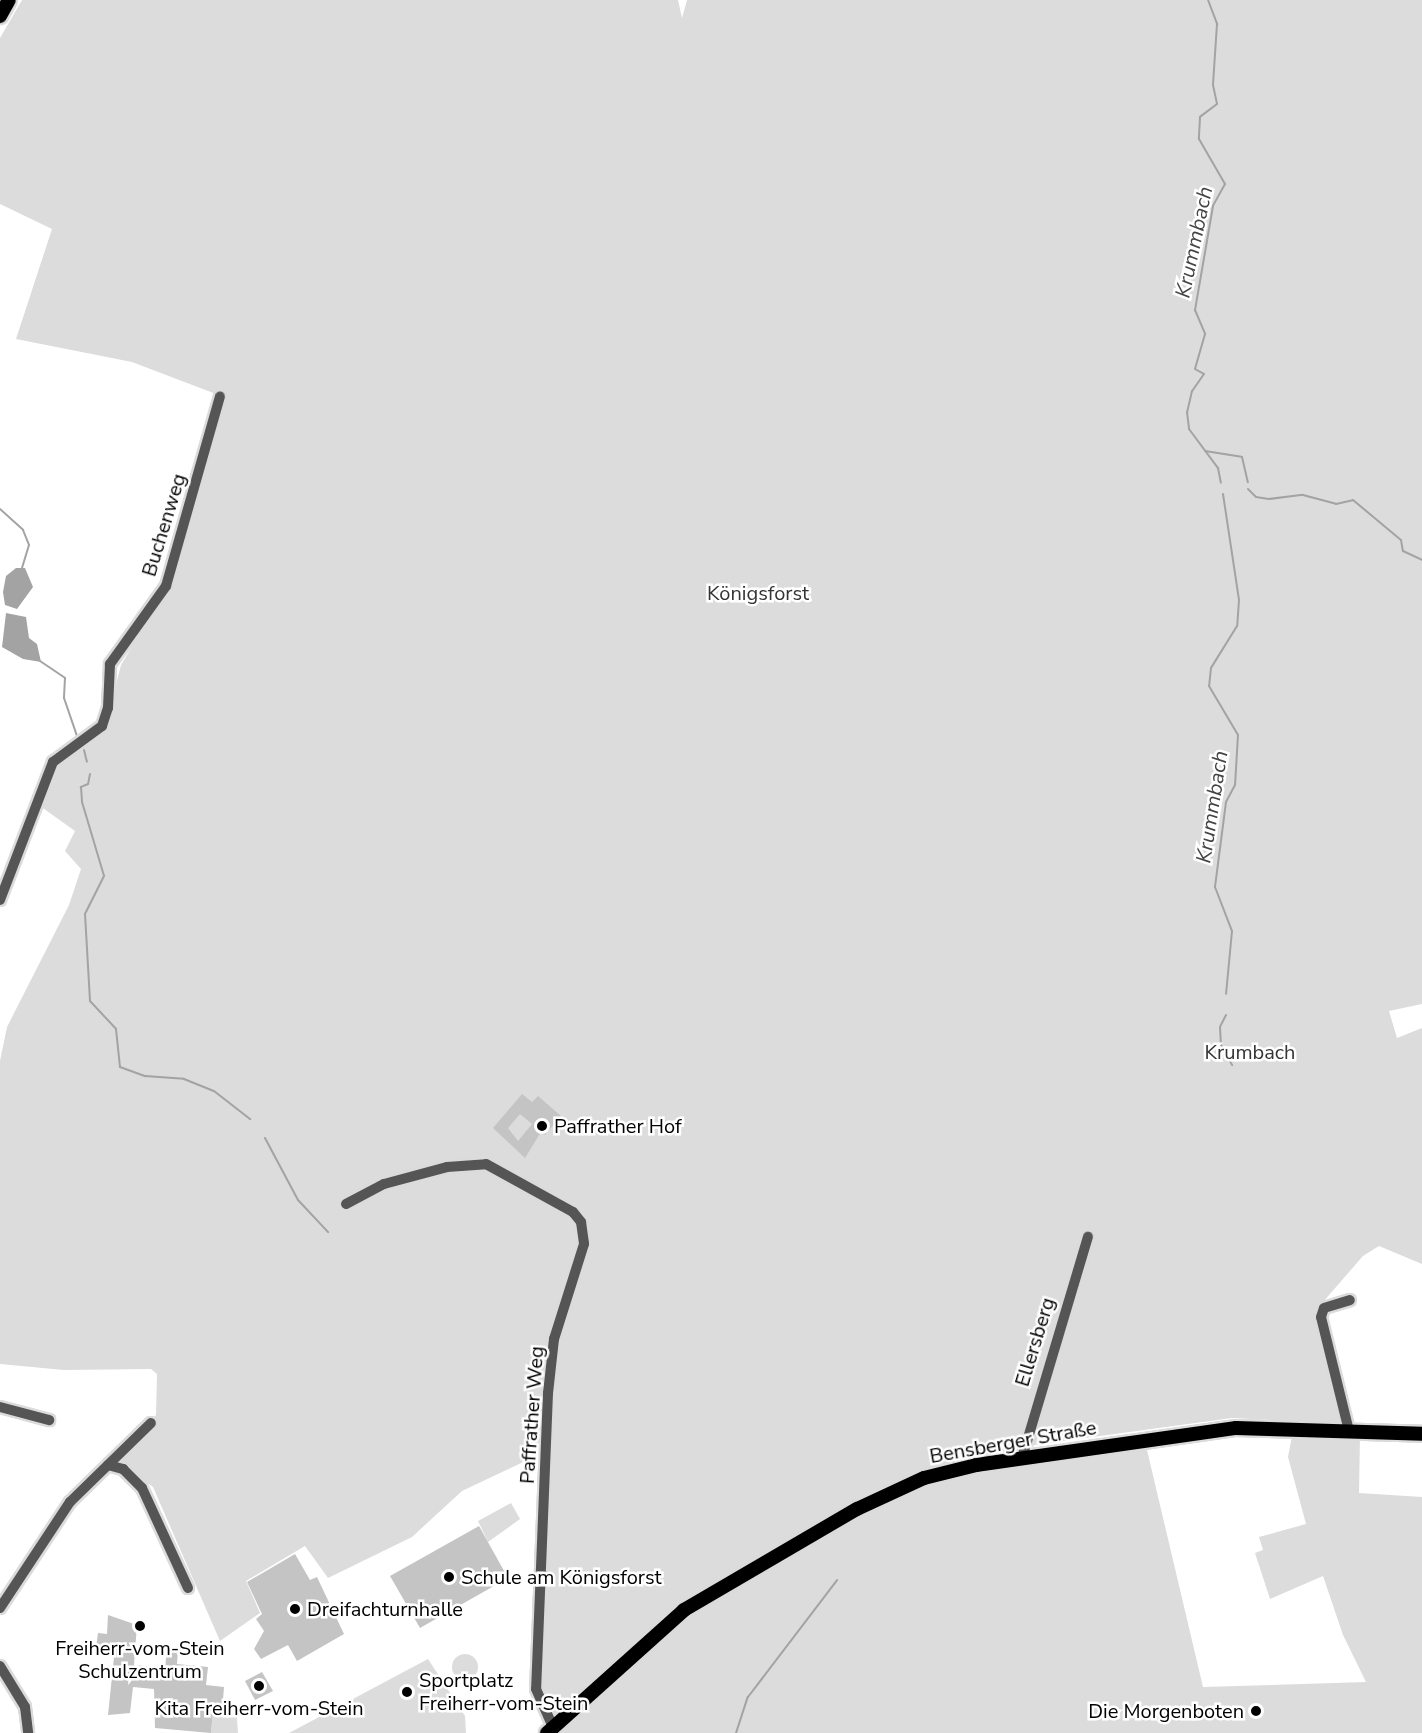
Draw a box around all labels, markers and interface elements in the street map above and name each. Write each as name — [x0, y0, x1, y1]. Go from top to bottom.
water label: Krummbach — [1170, 184, 1218, 300]
street label: Buchenweg — [137, 471, 191, 579]
park label: Königsforst — [707, 581, 809, 605]
water label: Krummbach — [1191, 749, 1233, 865]
park label: Krumbach — [1205, 1040, 1295, 1064]
place label: Paffrather Hof — [554, 1114, 682, 1138]
marker: Paffrather Hof — [535, 1119, 549, 1133]
street label: Ellersberg — [1010, 1295, 1060, 1389]
street label: Paffrather Weg — [515, 1345, 549, 1485]
street label: Bensberger Straße — [928, 1416, 1098, 1468]
place label: Schule am Königsforst — [461, 1565, 661, 1589]
marker: Schule am Königsforst — [442, 1570, 456, 1584]
place label: Dreifachturnhalle — [307, 1597, 463, 1621]
marker: Dreifachturnhalle — [288, 1602, 302, 1616]
marker: Freiherr-vom-Stein Schulzentrum — [133, 1619, 147, 1633]
place label: Freiherr-vom-Stein Schulzentrum — [55, 1636, 225, 1683]
place label: Sportplatz Freiherr-vom-Stein — [419, 1668, 588, 1715]
marker: Kita Freiherr-vom-Stein — [252, 1679, 266, 1693]
marker: Sportplatz Freiherr-vom-Stein — [400, 1685, 414, 1699]
place label: Kita Freiherr-vom-Stein — [154, 1696, 364, 1720]
place label: Die Morgenboten — [1088, 1699, 1244, 1723]
marker: Die Morgenboten — [1249, 1704, 1263, 1718]

